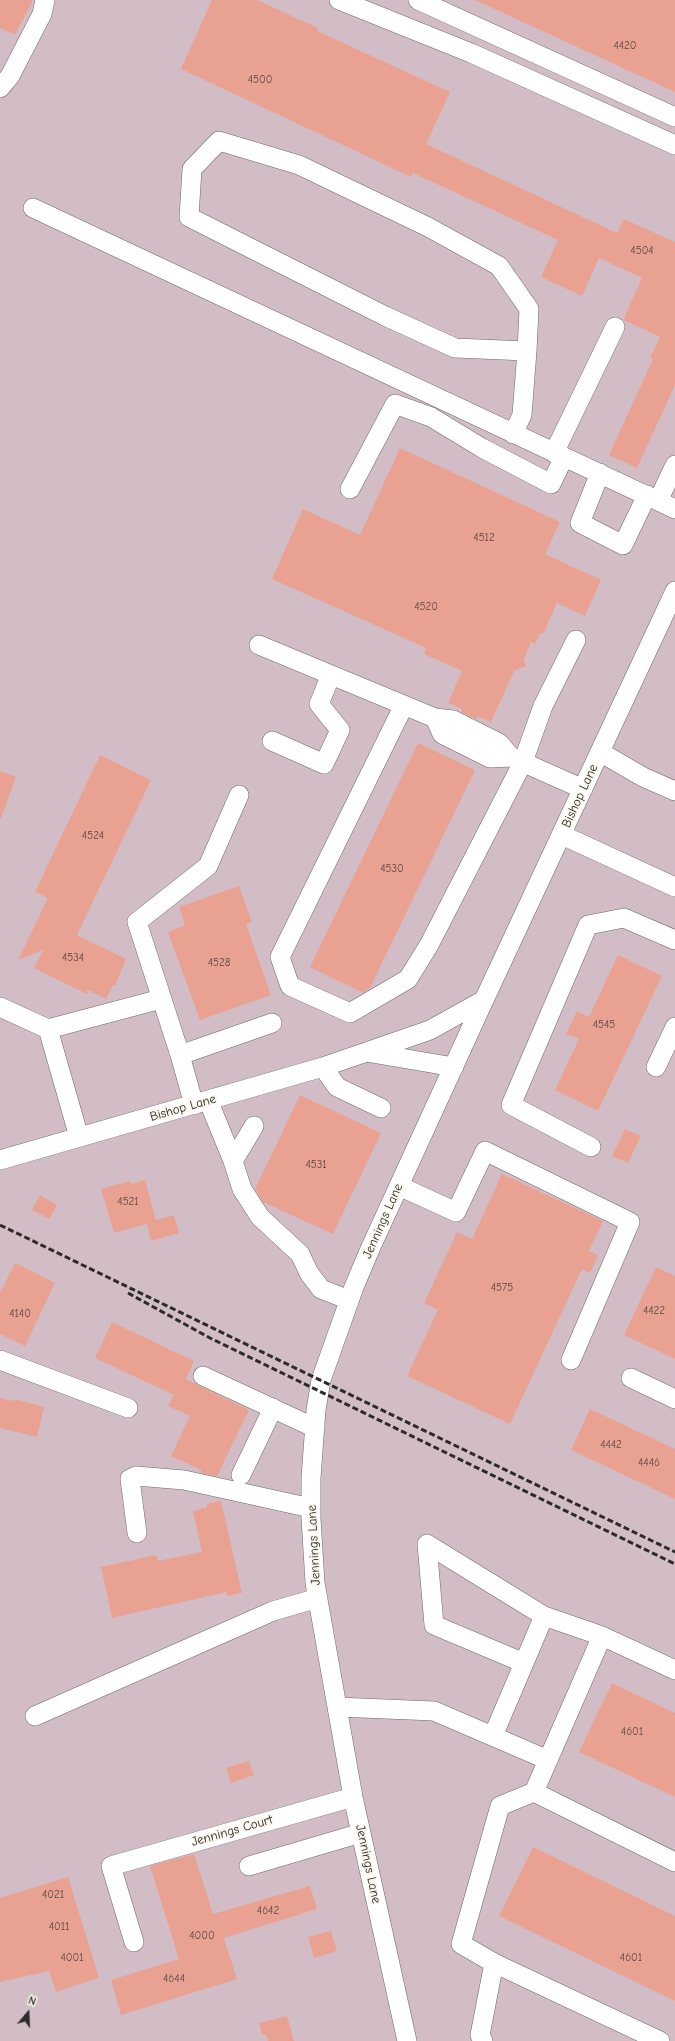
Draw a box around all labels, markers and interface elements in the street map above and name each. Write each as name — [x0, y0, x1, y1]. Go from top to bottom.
house number: 4420 — [613, 39, 637, 53]
house number: 4500 — [248, 73, 272, 87]
house number: 4504 — [630, 244, 654, 258]
house number: 4512 — [473, 531, 495, 545]
house number: 4520 — [414, 600, 438, 614]
street label: Bishop Lane — [559, 762, 601, 830]
house number: 4524 — [82, 829, 104, 843]
house number: 4530 — [380, 862, 404, 876]
house number: 4534 — [62, 951, 84, 965]
house number: 4528 — [208, 956, 230, 970]
house number: 4545 — [593, 1018, 615, 1032]
street label: Bishop Lane — [148, 1091, 218, 1125]
house number: 4531 — [305, 1158, 327, 1172]
street label: Jennings Lane — [360, 1181, 406, 1261]
house number: 4521 — [117, 1195, 139, 1209]
house number: 4575 — [491, 1281, 513, 1295]
house number: 4422 — [643, 1304, 665, 1318]
house number: 4140 — [9, 1307, 31, 1321]
house number: 4442 — [600, 1438, 622, 1452]
house number: 4446 — [638, 1456, 660, 1470]
street label: Jennings Lane — [304, 1504, 324, 1586]
house number: 4601 — [621, 1725, 643, 1739]
street label: Jennings Court — [189, 1812, 275, 1850]
street label: Jennings Lane — [352, 1823, 384, 1905]
house number: 4021 — [42, 1888, 64, 1902]
house number: 4642 — [257, 1904, 279, 1918]
house number: 4011 — [49, 1920, 69, 1934]
house number: 4000 — [189, 1929, 215, 1943]
house number: 4001 — [60, 1951, 84, 1965]
house number: 4601 — [620, 1951, 642, 1965]
house number: 4644 — [163, 1972, 185, 1986]
north arrow — [8, 1993, 48, 2033]
text: N — [27, 1994, 38, 2008]

